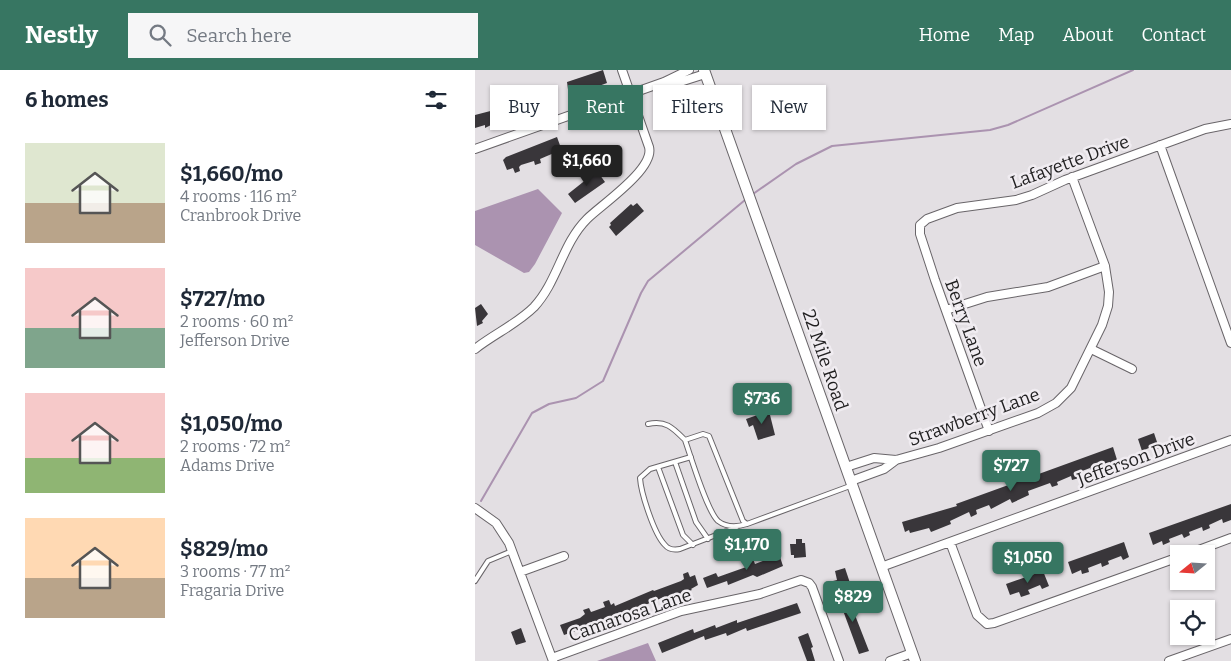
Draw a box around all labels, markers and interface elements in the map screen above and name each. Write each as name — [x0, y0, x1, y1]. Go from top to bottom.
search box — [128, 13, 478, 58]
text: Nestly — [25, 21, 98, 49]
icon: search — [146, 21, 174, 49]
text: Search here — [186, 24, 292, 47]
text: Home — [919, 24, 970, 46]
text: Map — [998, 24, 1034, 46]
text: About — [1062, 24, 1113, 46]
text: Contact — [1141, 24, 1206, 46]
chip: Buy — [490, 85, 558, 130]
chip: Rent — [568, 85, 643, 130]
chip: Filters — [653, 85, 742, 130]
chip: New — [752, 85, 826, 130]
icon: filters — [422, 86, 450, 114]
text: 6 homes — [25, 87, 109, 113]
street label: Lafayette Drive — [1008, 130, 1132, 194]
pin: $1,660 — [546, 144, 628, 187]
text: $1,660 — [562, 151, 612, 170]
text: $1,660/mo — [180, 161, 283, 187]
icon: home — [65, 163, 125, 223]
text: 4 rooms · 116 m² — [180, 187, 297, 206]
text: Cranbrook Drive — [180, 206, 301, 225]
street label: Berry Lane — [940, 276, 992, 370]
text: $727/mo — [180, 286, 265, 312]
icon: home — [65, 288, 125, 348]
street label: 22 Mile Road — [797, 307, 853, 414]
text: 2 rooms · 60 m² — [180, 312, 293, 331]
text: Jefferson Drive — [180, 331, 290, 350]
pin: $736 — [732, 382, 792, 425]
street label: Strawberry Lane — [905, 383, 1043, 451]
text: $736 — [744, 389, 780, 408]
text: $1,050/mo — [180, 411, 283, 437]
icon: home — [65, 413, 125, 473]
street label: Jefferson Drive — [1073, 428, 1198, 491]
text: 2 rooms · 72 m² — [180, 437, 290, 456]
pin: $727 — [981, 450, 1041, 492]
text: Adams Drive — [180, 456, 275, 475]
text: $727 — [993, 456, 1029, 475]
pin: $1,170 — [706, 528, 788, 571]
text: $1,170 — [724, 535, 770, 554]
text: $829/mo — [180, 536, 268, 562]
icon: home — [65, 538, 125, 598]
pin: $1,050 — [987, 542, 1069, 584]
north arrow — [1170, 545, 1215, 590]
map controls — [1170, 545, 1215, 645]
text: $1,050 — [1004, 548, 1052, 567]
text: 3 rooms · 77 m² — [180, 562, 290, 581]
pin: $829 — [823, 580, 883, 623]
text: Fragaria Drive — [180, 581, 284, 600]
street label: Camarosa Lane — [566, 584, 694, 646]
text: $829 — [834, 587, 872, 606]
button: locate — [1170, 600, 1215, 645]

